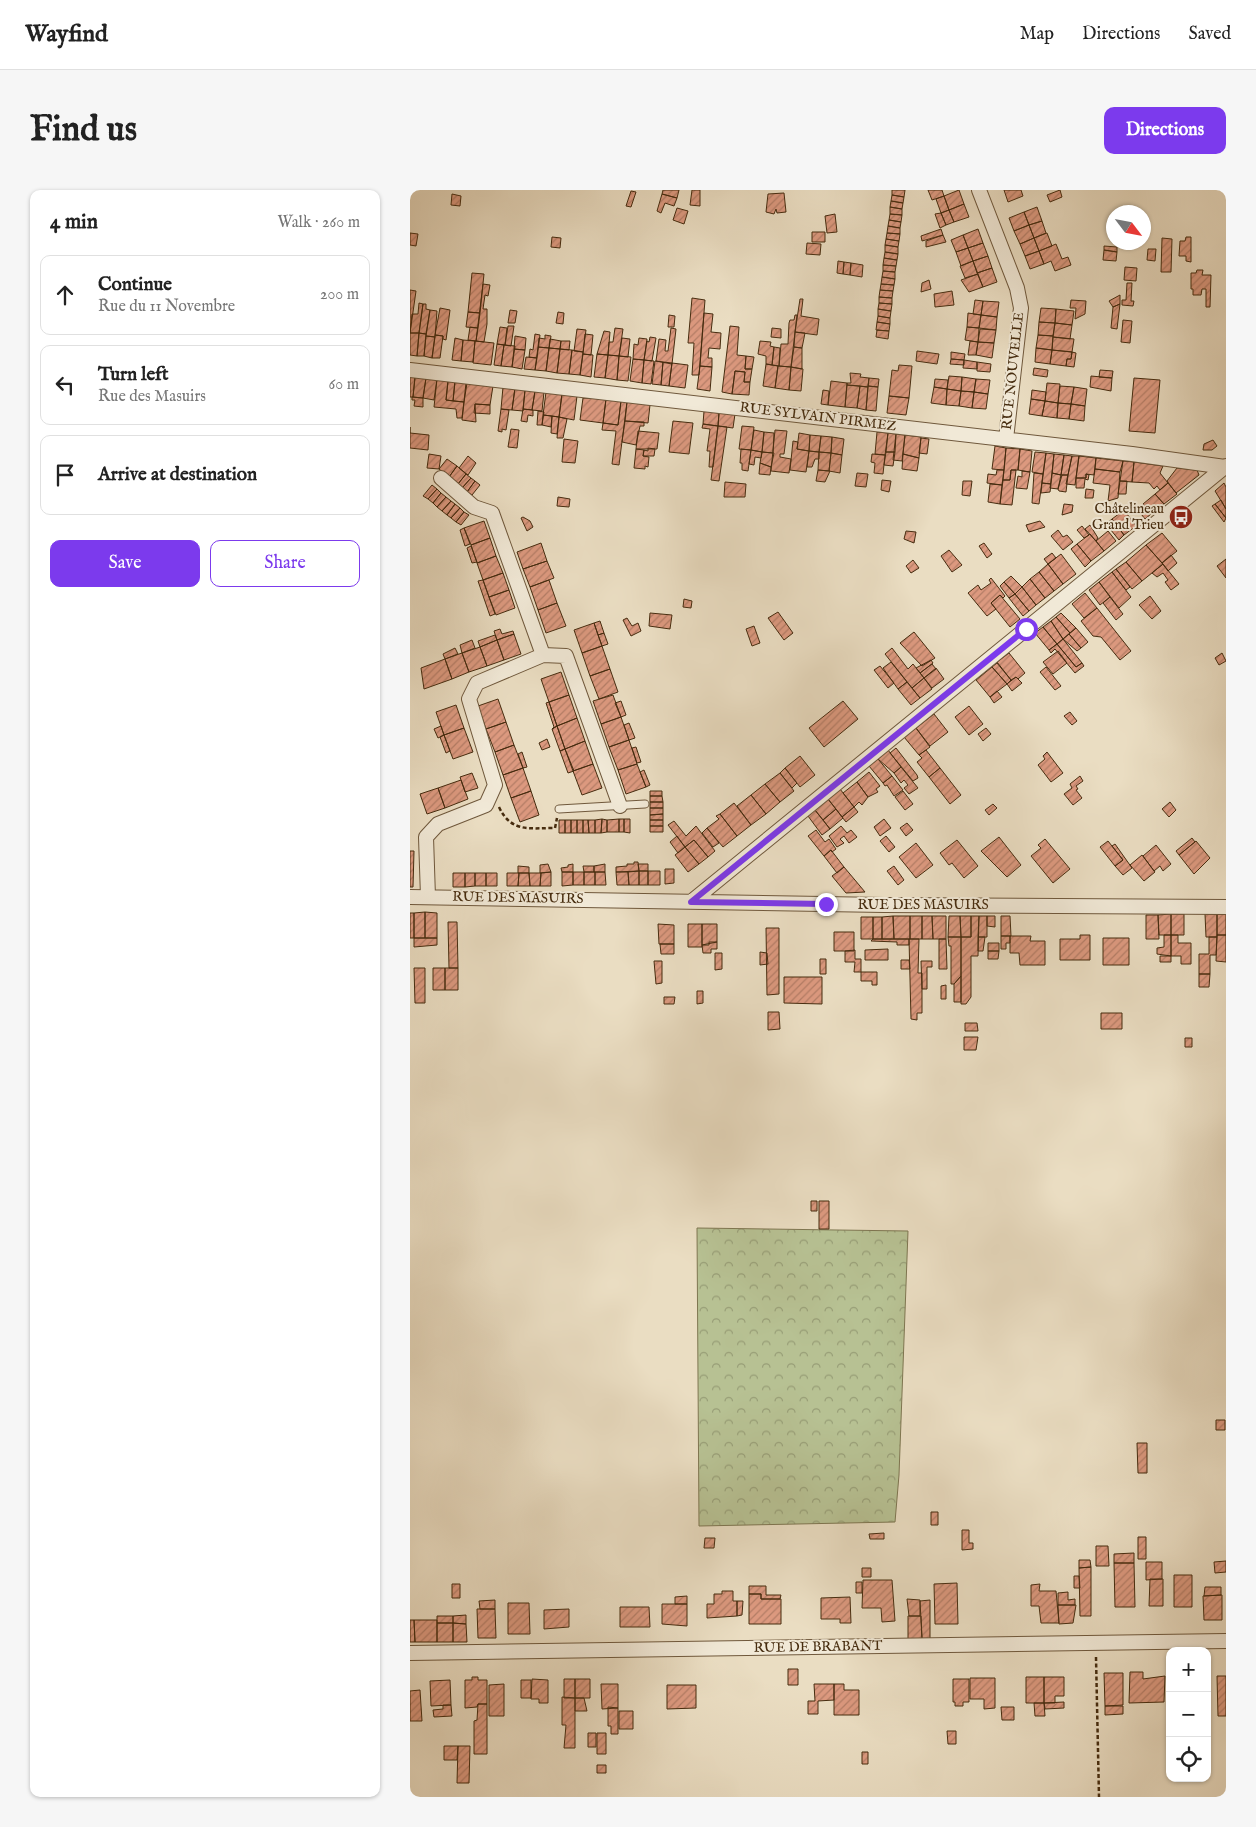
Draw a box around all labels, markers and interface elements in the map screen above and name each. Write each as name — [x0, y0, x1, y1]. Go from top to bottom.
text: Wayfind — [25, 19, 108, 50]
text: Map — [1020, 23, 1054, 46]
text: Directions — [1082, 23, 1160, 46]
text: Saved — [1188, 23, 1231, 46]
button: Directions — [1104, 107, 1226, 154]
text: Find us — [30, 108, 137, 153]
north arrow — [1106, 205, 1151, 250]
text: 4 min — [50, 209, 98, 236]
text: Walk · 260 m — [277, 213, 360, 233]
text: Continue — [98, 273, 172, 297]
icon: ahead — [51, 281, 79, 309]
text: 200 m — [320, 285, 359, 305]
text: Rue du 11 Novembre — [98, 297, 235, 317]
street label: RUE NOUVELLE — [998, 311, 1028, 431]
text: Turn left — [98, 363, 169, 387]
icon: left — [51, 371, 79, 399]
text: 60 m — [329, 375, 359, 395]
text: Rue des Masuirs — [98, 387, 206, 407]
street label: RUE SYLVAIN PIRMEZ — [739, 398, 898, 436]
icon: arrive — [51, 461, 79, 489]
text: Arrive at destination — [98, 463, 257, 487]
place label: Châtelineau Grand Trieu — [1092, 500, 1164, 534]
bus stop icon: Châtelineau Grand Trieu — [1168, 504, 1194, 530]
button: Save — [50, 540, 200, 587]
button: Share — [210, 540, 360, 587]
route start — [1015, 618, 1038, 641]
street label: RUE DES MASUIRS — [452, 888, 584, 908]
route end — [815, 893, 838, 916]
street label: RUE DES MASUIRS — [857, 896, 989, 914]
street label: RUE DE BRABANT — [753, 1637, 883, 1657]
map controls — [1166, 1647, 1211, 1782]
button: + — [1166, 1647, 1211, 1692]
button: − — [1166, 1692, 1211, 1737]
button: locate — [1166, 1737, 1211, 1782]

